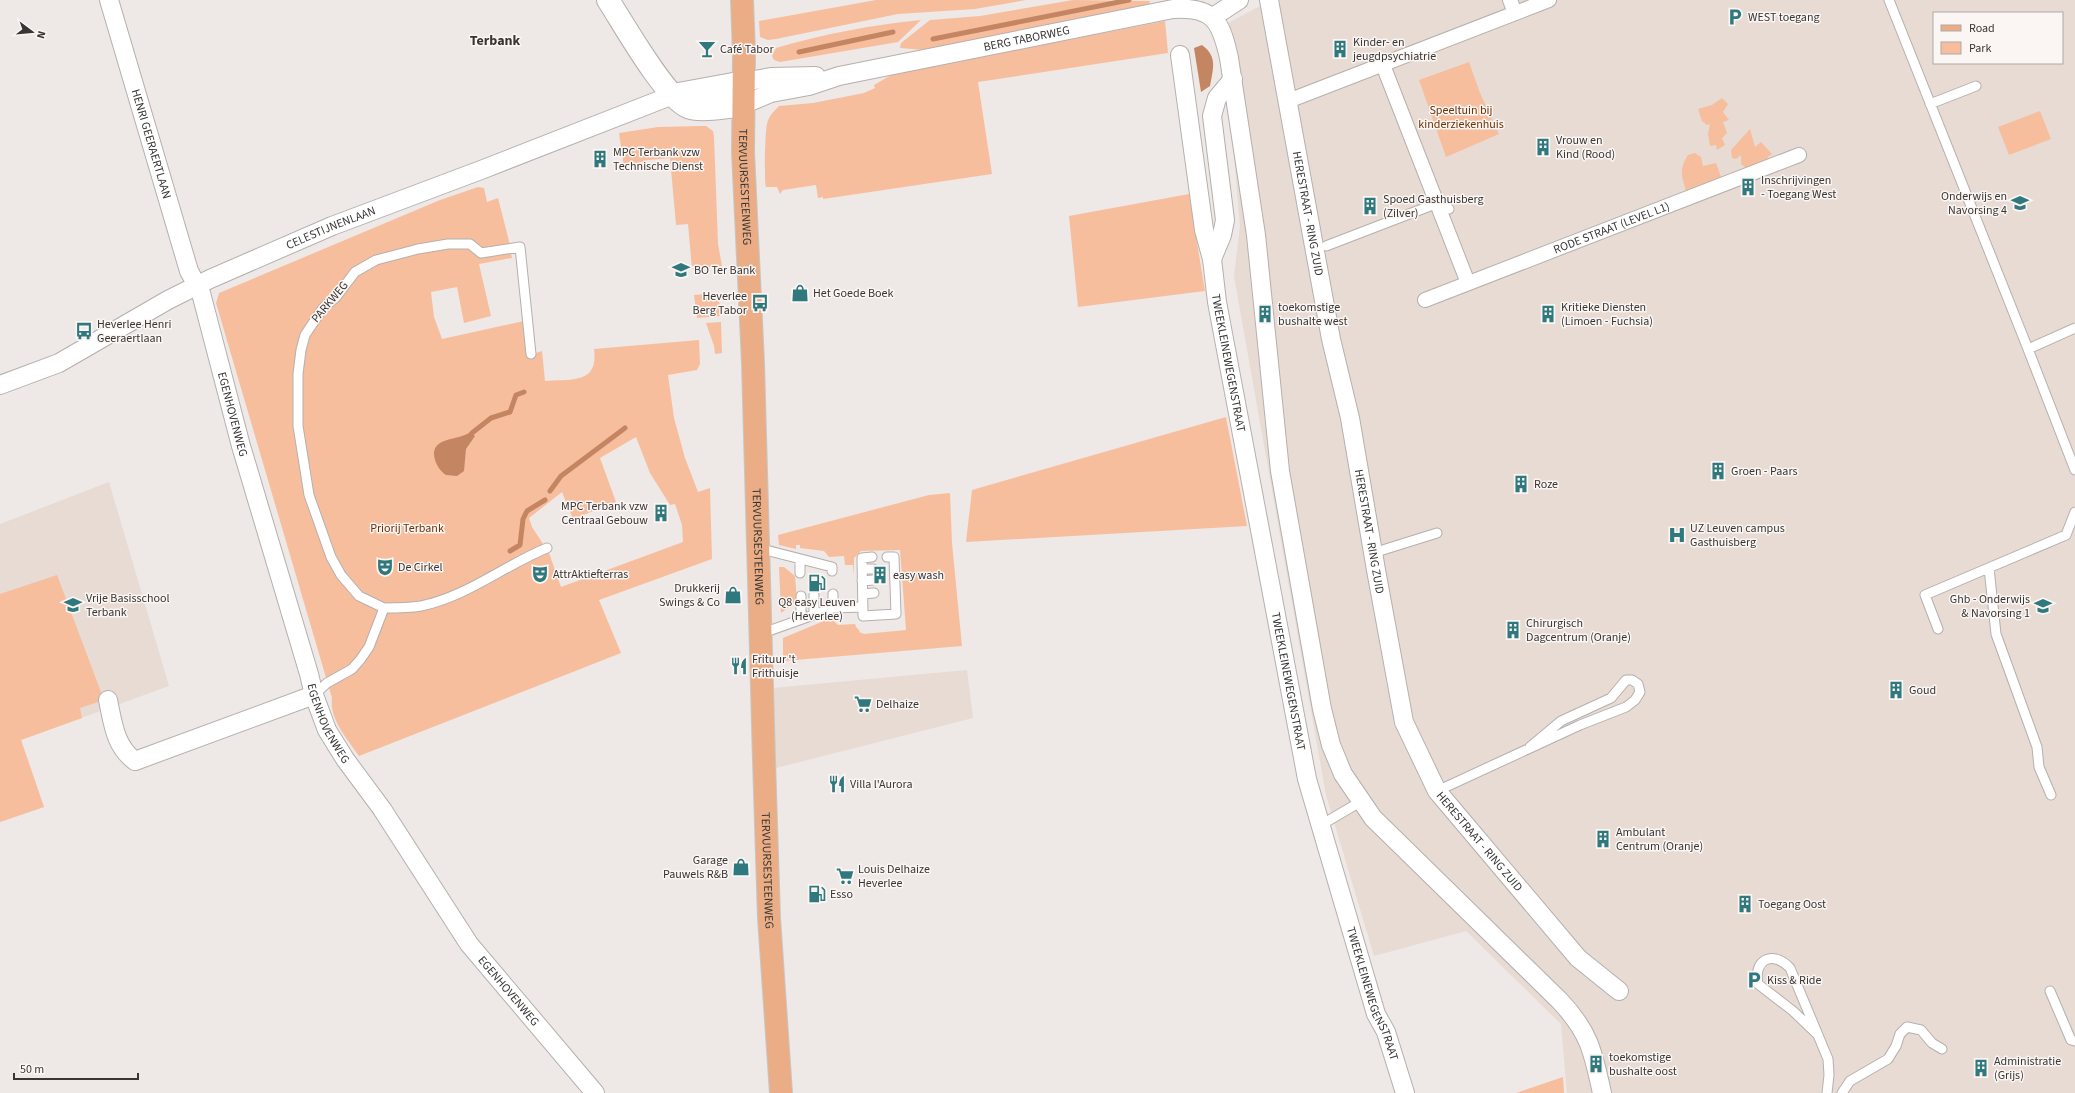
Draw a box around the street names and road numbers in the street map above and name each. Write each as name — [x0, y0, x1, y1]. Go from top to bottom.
street label: BERG TABORWEG — [982, 21, 1071, 55]
street label: HENRI GEERAERTLAAN — [127, 87, 176, 201]
street label: TERVUURSESTEENWEG — [734, 128, 756, 246]
street label: HERESTRAAT - RING ZUID — [1288, 150, 1328, 277]
street label: RODE STRAAT (LEVEL L1) — [1551, 197, 1672, 258]
street label: CELESTIJNENLAAN — [283, 202, 378, 254]
street label: PARKWEG — [308, 278, 352, 326]
street label: TWEEKLEINEWEGENSTRAAT — [1208, 293, 1250, 434]
street label: EGENHOVENWEG — [213, 370, 252, 459]
street label: HERESTRAAT - RING ZUID — [1350, 468, 1389, 595]
street label: TERVUURSESTEENWEG — [748, 488, 768, 605]
street label: TWEEKLEINEWEGENSTRAAT — [1267, 611, 1310, 752]
street label: EGENHOVENWEG — [303, 682, 354, 767]
street label: HERESTRAAT - RING ZUID — [1432, 788, 1527, 895]
street label: TERVUURSESTEENWEG — [757, 812, 778, 929]
street label: TWEEKLEINEWEGENSTRAAT — [1342, 925, 1403, 1063]
street label: EGENHOVENWEG — [474, 952, 543, 1030]

